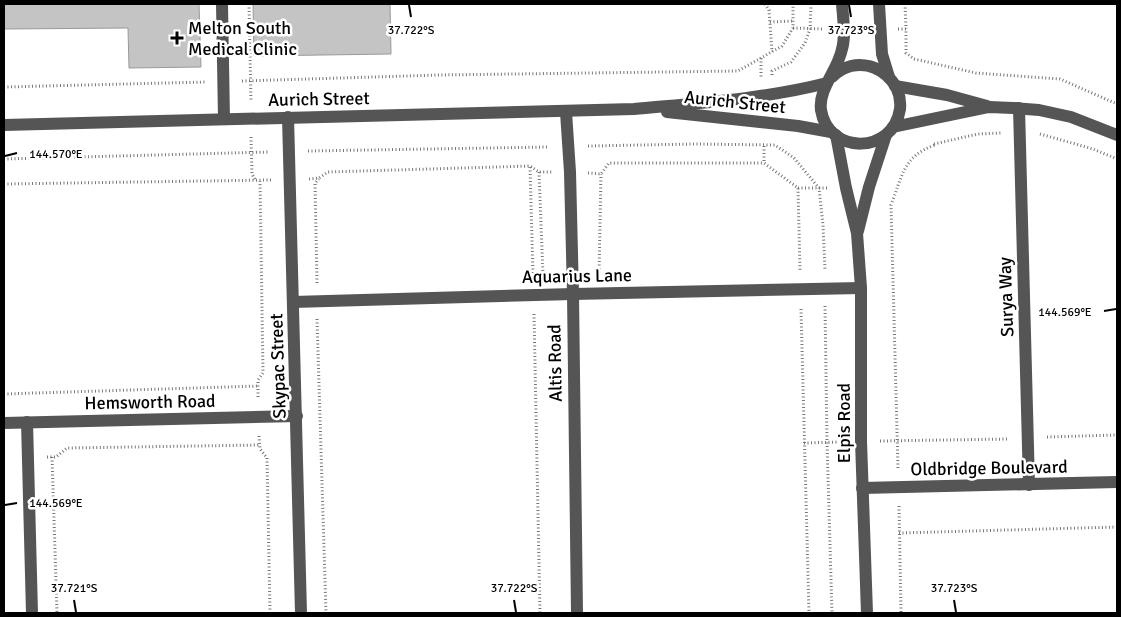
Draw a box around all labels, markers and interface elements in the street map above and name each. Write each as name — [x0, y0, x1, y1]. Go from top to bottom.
place label: Melton South Medical Clinic — [188, 17, 297, 60]
text: 37.722°S — [388, 23, 435, 38]
text: 37.723°S — [828, 23, 875, 38]
marker: Melton South Medical Clinic — [170, 31, 184, 45]
street label: Aurich Street — [683, 86, 787, 118]
street label: Aurich Street — [268, 87, 370, 111]
text: 144.570°E — [29, 147, 83, 162]
street label: Surya Way — [994, 256, 1018, 337]
street label: Aquarius Lane — [522, 264, 632, 288]
text: 144.569°E — [1038, 305, 1092, 320]
street label: Skypac Street — [265, 313, 291, 419]
street label: Altis Road — [543, 324, 567, 402]
street label: Elpis Road — [833, 383, 855, 463]
street label: Hemsworth Road — [84, 390, 216, 414]
street label: Oldbridge Boulevard — [910, 456, 1068, 480]
text: 144.569°E — [29, 496, 83, 511]
text: 37.721°S — [51, 581, 98, 596]
text: 37.722°S — [491, 581, 538, 596]
text: 37.723°S — [931, 581, 978, 596]

